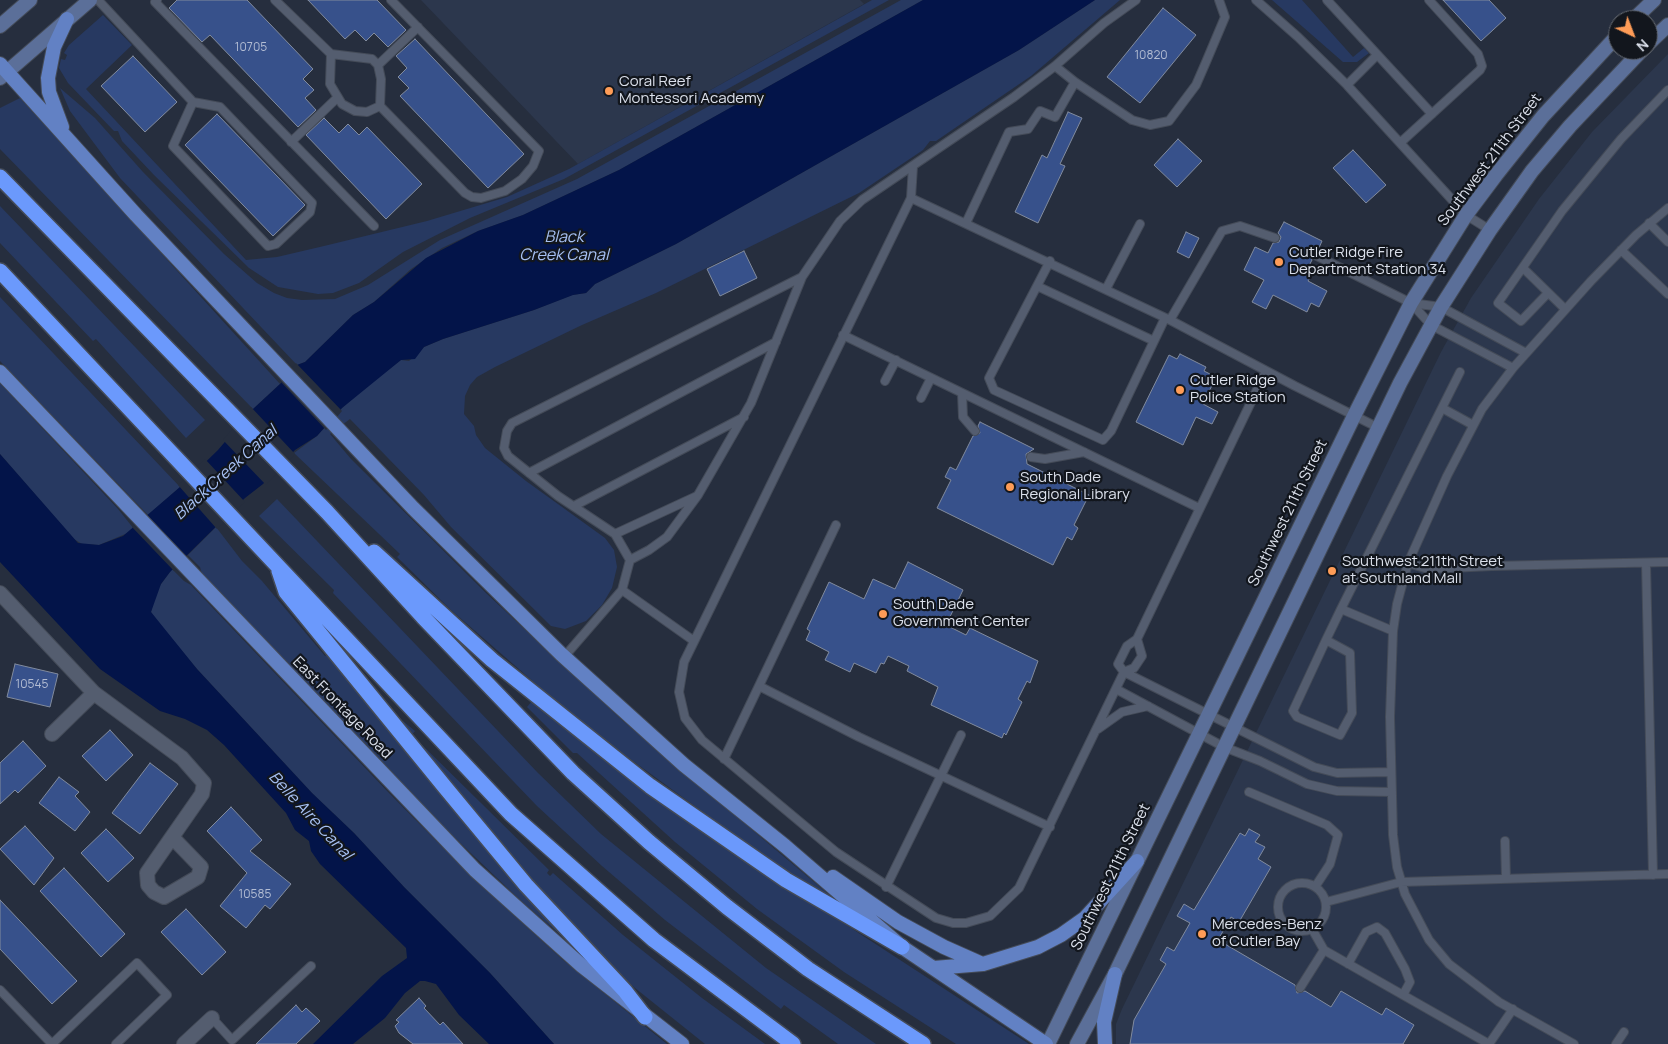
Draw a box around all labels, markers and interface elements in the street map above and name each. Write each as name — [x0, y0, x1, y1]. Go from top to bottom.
north arrow — [1608, 10, 1658, 60]
text: N — [1633, 35, 1653, 56]
house number: 10705 — [235, 41, 267, 55]
house number: 10820 — [1134, 49, 1168, 63]
place label: Coral Reef Montessori Academy — [619, 73, 764, 108]
marker: Coral Reef Montessori Academy — [603, 85, 615, 97]
street label: Southwest 211th Street — [1434, 90, 1546, 230]
water label: Black Creek Canal — [519, 228, 609, 266]
place label: Cutler Ridge Fire Department Station 34 — [1289, 244, 1446, 279]
marker: Cutler Ridge Fire Department Station 34 — [1273, 256, 1285, 268]
place label: Cutler Ridge Police Station — [1190, 372, 1286, 407]
marker: Cutler Ridge Police Station — [1174, 384, 1186, 396]
water label: Black Creek Canal — [171, 422, 281, 524]
street label: Southwest 211th Street — [1245, 437, 1331, 589]
place label: South Dade Regional Library — [1020, 469, 1130, 504]
marker: South Dade Regional Library — [1004, 481, 1016, 493]
place label: Southwest 211th Street at Southland Mall — [1342, 553, 1503, 588]
marker: Southwest 211th Street at Southland Mall — [1326, 565, 1338, 577]
place label: South Dade Government Center — [893, 596, 1030, 631]
marker: South Dade Government Center — [877, 608, 889, 620]
street label: East Frontage Road — [289, 653, 395, 763]
house number: 10545 — [16, 678, 48, 692]
water label: Belle Aire Canal — [264, 768, 356, 864]
street label: Southwest 211th Street — [1068, 801, 1154, 953]
house number: 10585 — [239, 888, 271, 902]
place label: Mercedes-Benz of Cutler Bay — [1212, 916, 1322, 951]
marker: Mercedes-Benz of Cutler Bay — [1196, 928, 1208, 940]

